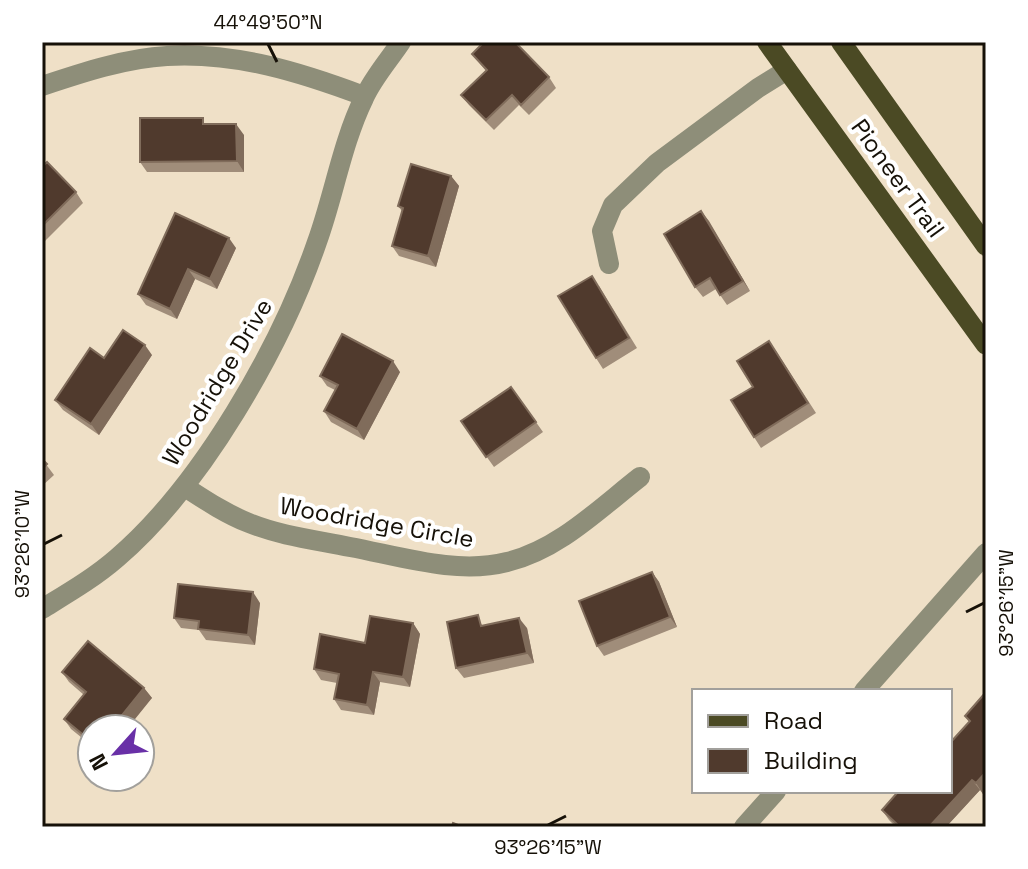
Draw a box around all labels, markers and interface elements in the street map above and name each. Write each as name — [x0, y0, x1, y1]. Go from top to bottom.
text: 44°49'50"N — [214, 9, 322, 35]
street label: Pioneer Trail — [845, 113, 951, 243]
street label: Woodridge Drive — [155, 293, 279, 471]
text: 93°26'10"W — [9, 490, 35, 598]
street label: Woodridge Circle — [278, 490, 476, 554]
text: 93°26'15"W — [993, 549, 1019, 657]
legend — [692, 689, 952, 793]
text: Road — [764, 705, 823, 736]
north arrow — [76, 713, 156, 793]
text: Building — [764, 745, 858, 776]
text: N — [82, 749, 114, 775]
text: 93°26'15"W — [494, 834, 602, 860]

